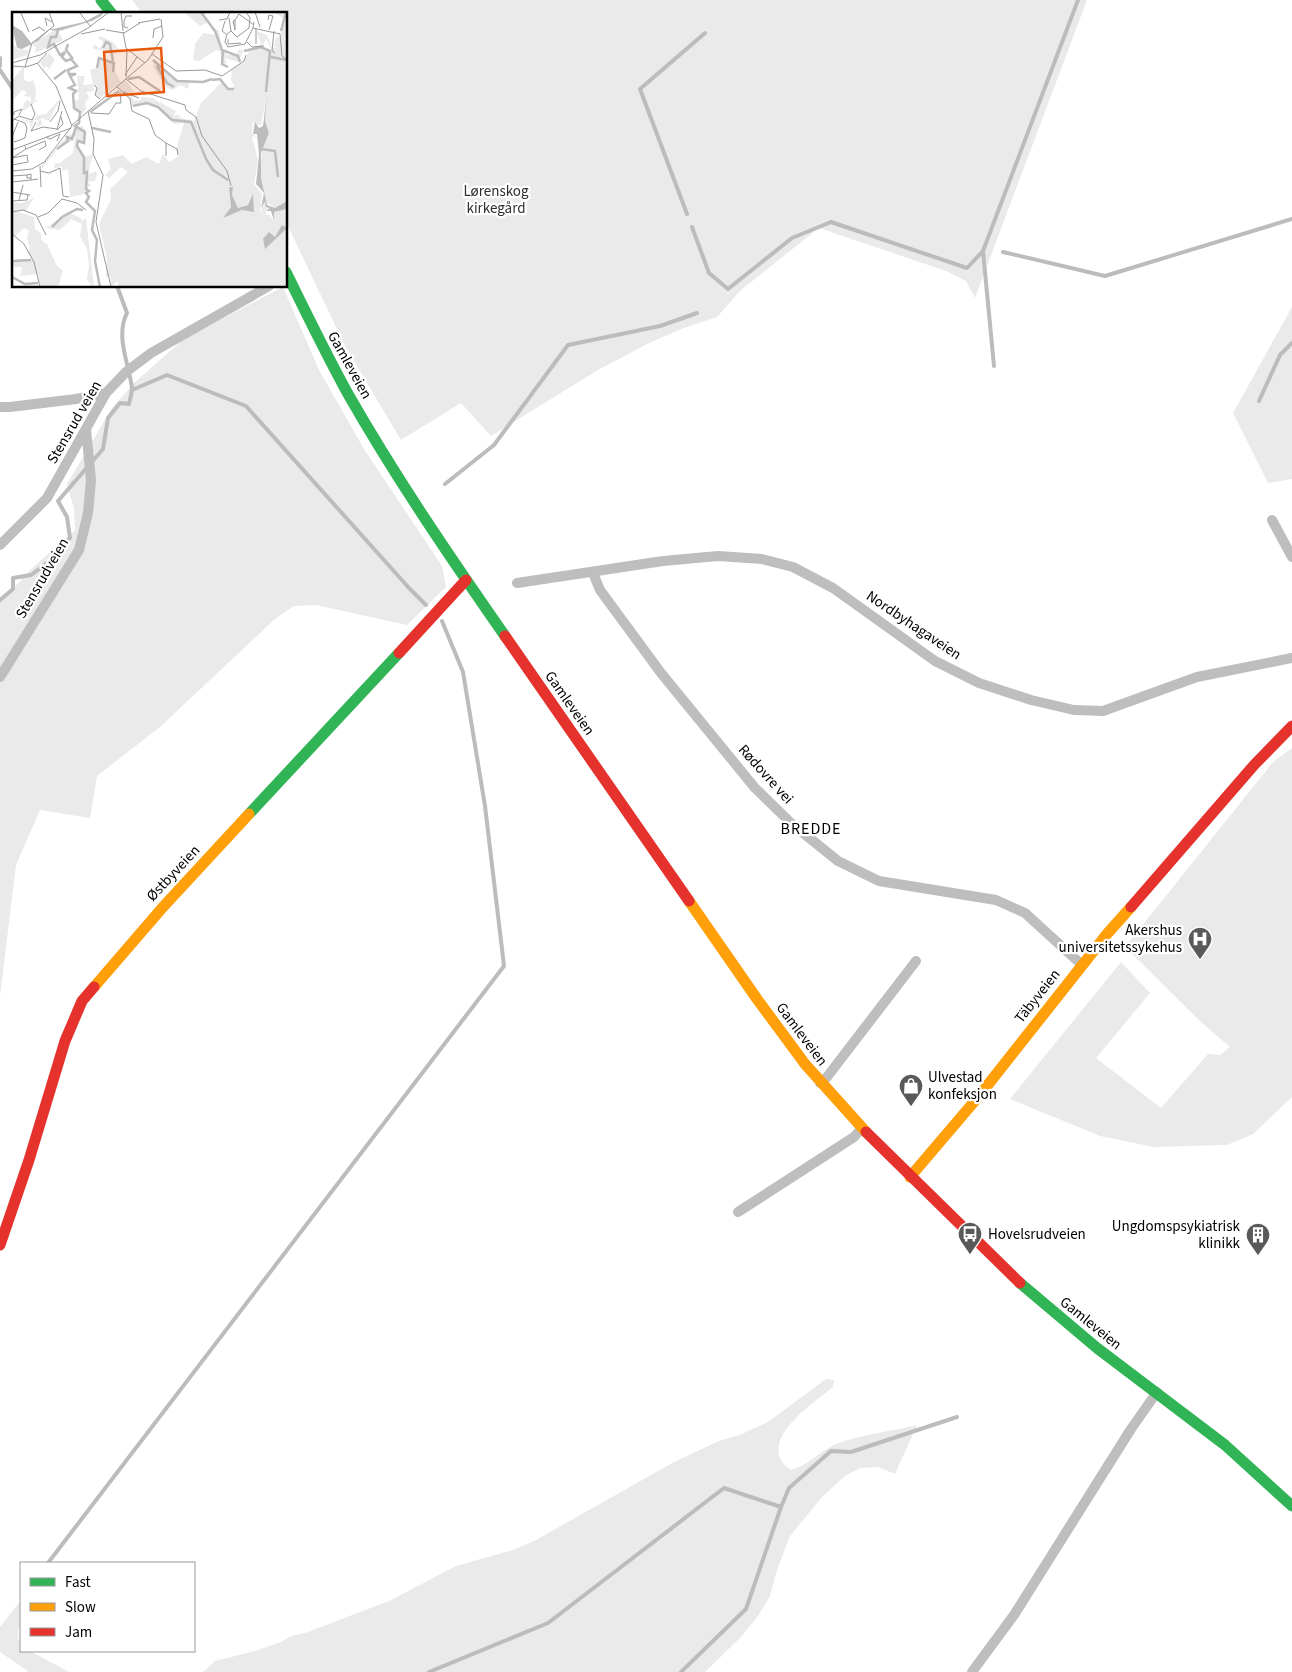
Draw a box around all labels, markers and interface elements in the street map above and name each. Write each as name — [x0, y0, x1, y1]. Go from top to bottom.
inset map — [12, 12, 288, 288]
park label: Lørenskog kirkegård — [463, 181, 529, 219]
street label: Gamleveien — [322, 328, 377, 403]
street label: Stensrud veien — [42, 377, 107, 468]
street label: Stensrudveien — [11, 534, 74, 622]
street label: Nordbyhagaveien — [862, 586, 966, 665]
street label: Gamleveien — [540, 667, 600, 740]
street label: Rødovre vei — [733, 740, 798, 809]
district label: BREDDE — [780, 818, 842, 840]
street label: Østbyveien — [142, 841, 205, 906]
place label: Akershus universitetssykehus — [1059, 920, 1182, 958]
hospital icon: Akershus universitetssykehus — [1187, 926, 1213, 960]
street label: Täbyveien — [1010, 965, 1065, 1028]
street label: Gamleveien — [771, 998, 832, 1070]
place label: Ulvestad konfeksjon — [928, 1067, 997, 1105]
shop icon: Ulvestad konfeksjon — [898, 1073, 924, 1107]
place label: Ungdomspsykiatrisk klinikk — [1112, 1216, 1241, 1254]
bus stop icon: Hovelsrudveien — [957, 1221, 983, 1255]
building icon: Ungdomspsykiatrisk klinikk — [1245, 1222, 1271, 1256]
place label: Hovelsrudveien — [988, 1224, 1086, 1245]
street label: Gamleveien — [1055, 1292, 1126, 1355]
legend — [20, 1562, 195, 1652]
text: Fast — [65, 1572, 91, 1593]
text: Slow — [65, 1597, 96, 1618]
text: Jam — [65, 1622, 92, 1643]

